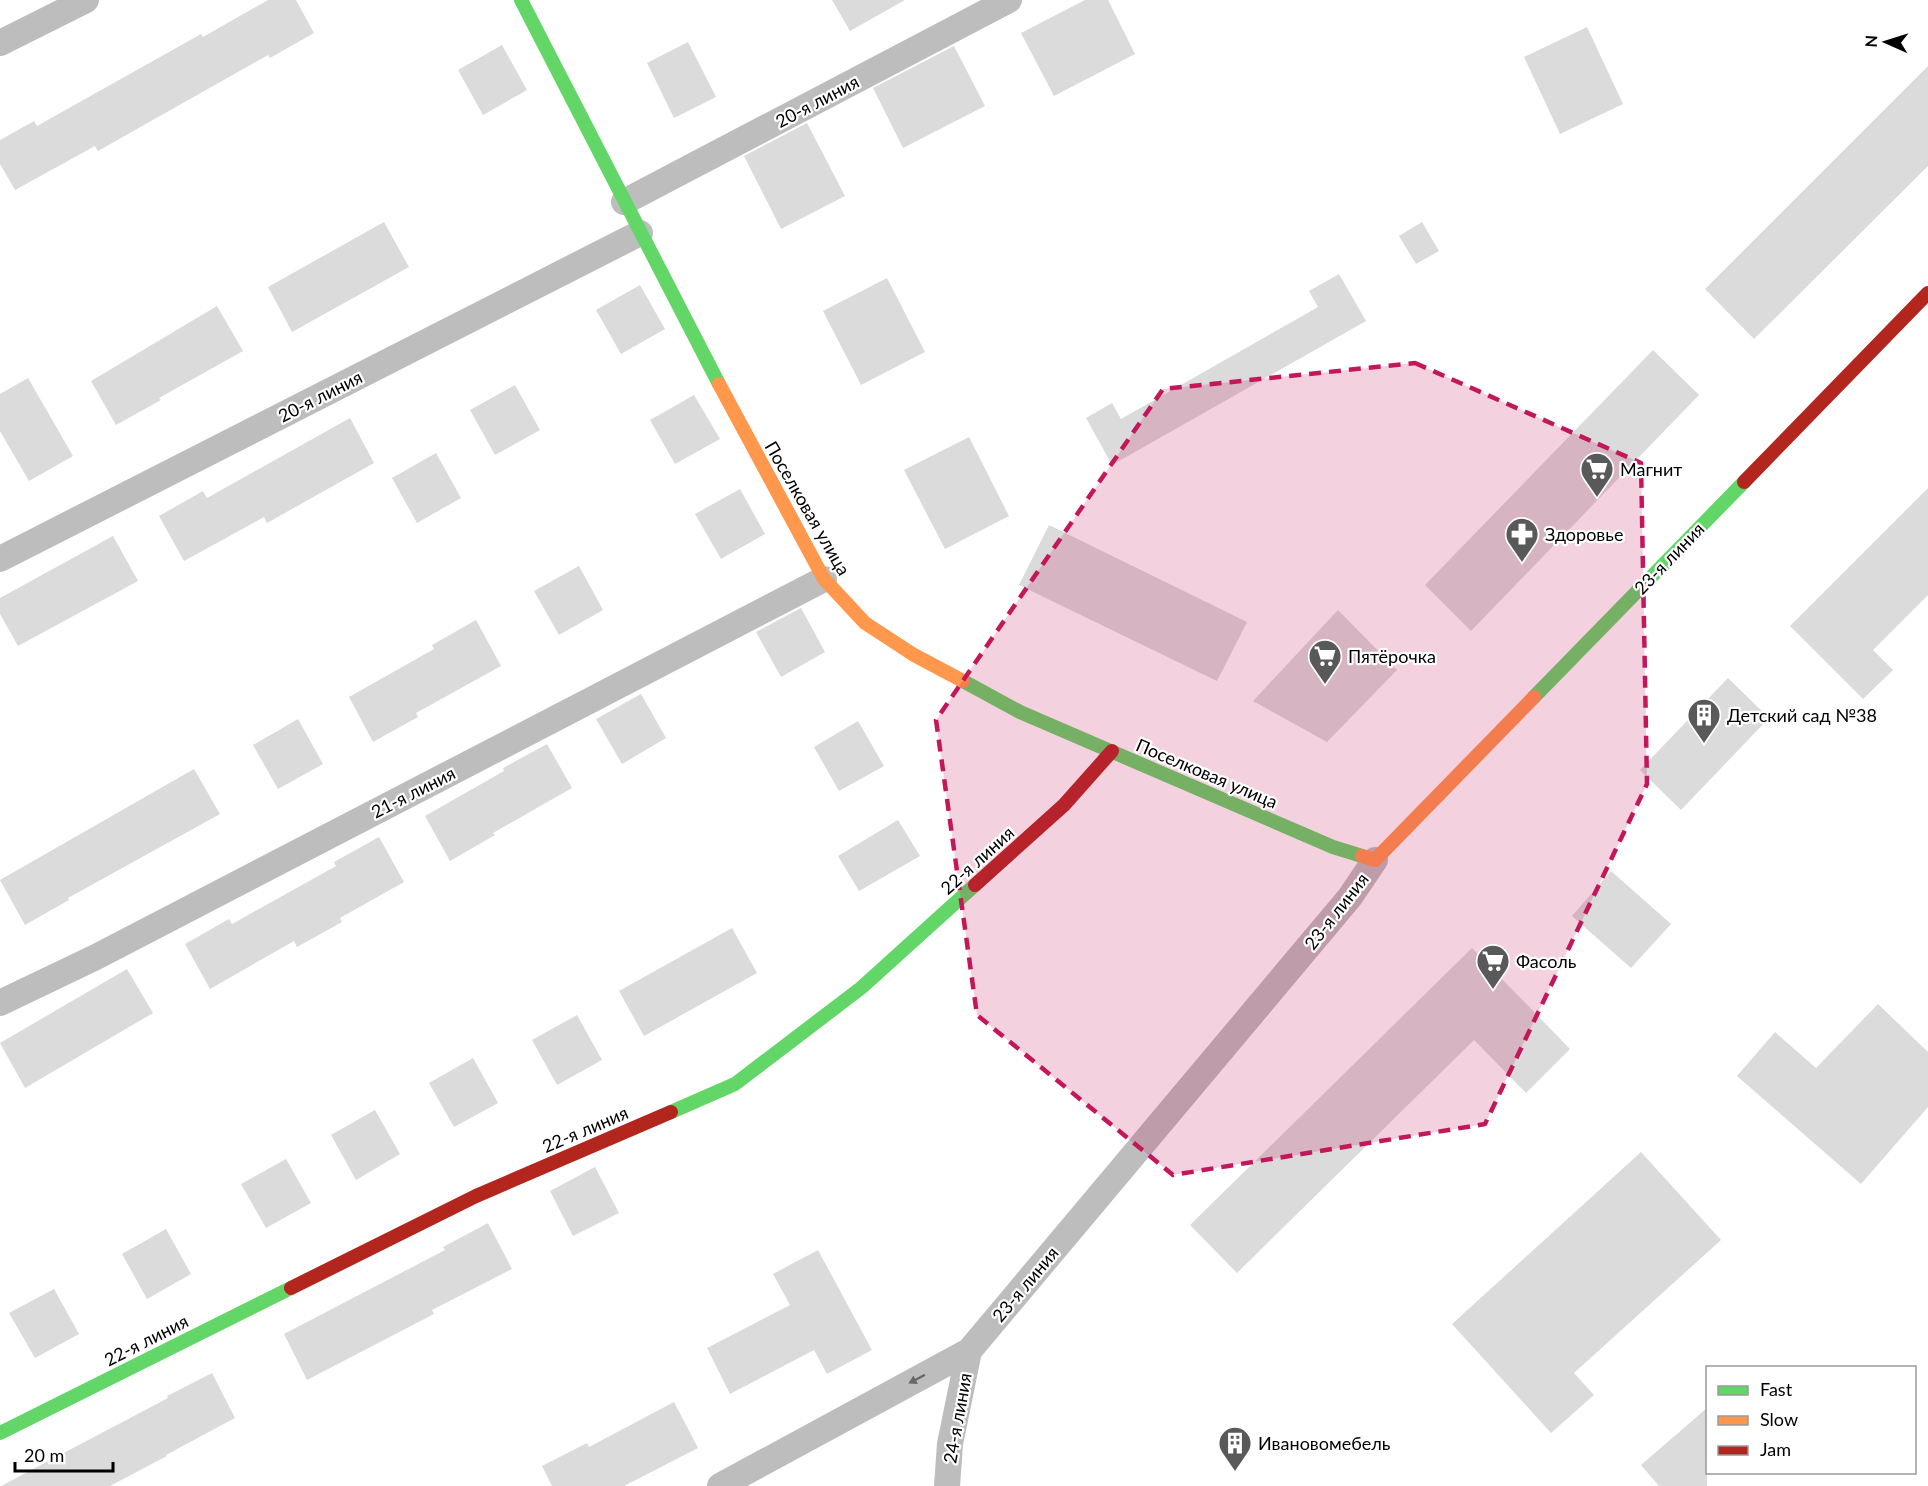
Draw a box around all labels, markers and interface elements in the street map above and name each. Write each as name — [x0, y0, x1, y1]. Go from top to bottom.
north arrow — [1856, 12, 1916, 72]
text: N — [1861, 35, 1880, 48]
street label: 20-я линия — [772, 70, 862, 132]
street label: 20-я линия — [274, 365, 366, 427]
street label: Поселковая улица — [761, 437, 855, 579]
supermarket icon: Магнит — [1579, 451, 1615, 498]
place label: Магнит — [1620, 458, 1682, 480]
pharmacy icon: Здоровье — [1504, 516, 1540, 563]
street label: 23-я линия — [1629, 518, 1709, 598]
place label: Здоровье — [1545, 523, 1623, 545]
supermarket icon: Пятёрочка — [1307, 638, 1343, 685]
place label: Пятёрочка — [1348, 645, 1436, 667]
building icon: Детский сад №38 — [1686, 697, 1722, 744]
place label: Детский сад №38 — [1727, 704, 1877, 726]
street label: Поселковая улица — [1133, 733, 1281, 813]
street label: 21-я линия — [367, 761, 459, 823]
street label: 22-я линия — [936, 821, 1018, 899]
street label: 23-я линия — [1299, 868, 1373, 954]
supermarket icon: Фасоль — [1475, 943, 1511, 990]
place label: Фасоль — [1516, 950, 1577, 972]
street label: 22-я линия — [539, 1101, 631, 1157]
street label: 23-я линия — [987, 1242, 1063, 1326]
street label: 22-я линия — [100, 1309, 192, 1371]
legend — [1706, 1366, 1916, 1474]
street label: 24-я линия — [938, 1371, 976, 1465]
one-way arrow — [909, 1374, 926, 1384]
text: Fast — [1760, 1378, 1793, 1400]
text: Slow — [1760, 1408, 1798, 1430]
building icon: Ивановомебель — [1217, 1425, 1253, 1472]
place label: Ивановомебель — [1258, 1432, 1391, 1454]
scale bar — [15, 1435, 112, 1473]
text: Jam — [1760, 1438, 1791, 1460]
text: 20 m — [24, 1444, 64, 1466]

